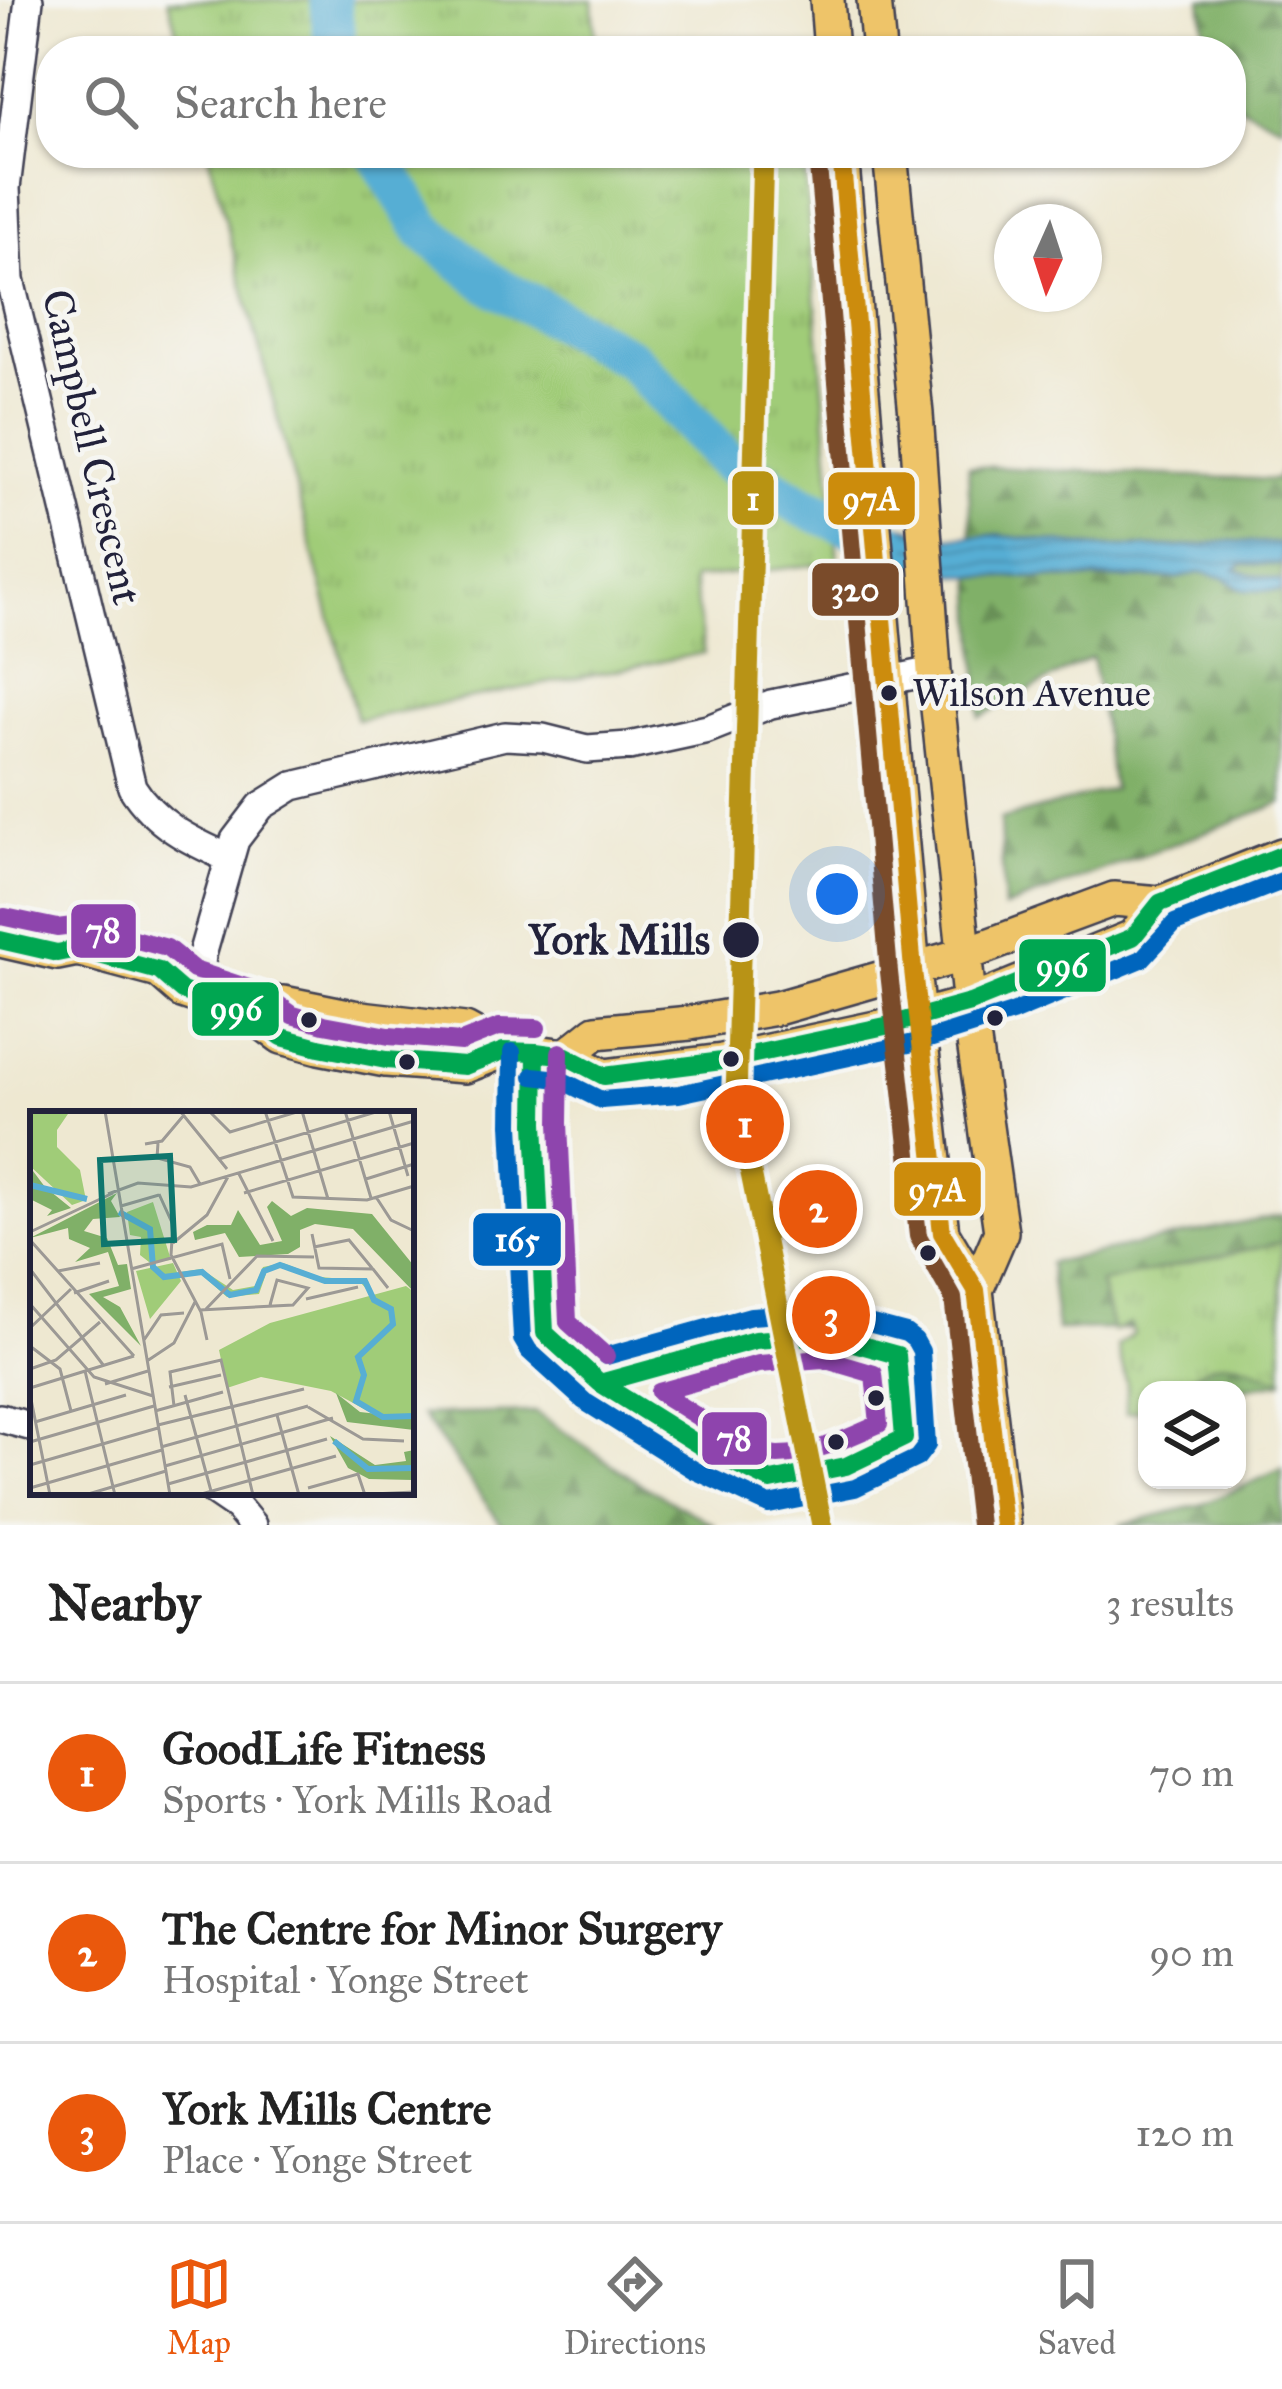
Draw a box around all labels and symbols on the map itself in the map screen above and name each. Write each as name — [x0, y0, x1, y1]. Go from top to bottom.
north arrow — [994, 204, 1102, 312]
street label: Campbell Crescent — [30, 284, 154, 610]
line badge: 1 — [730, 469, 776, 527]
line badge: 97A — [826, 470, 917, 527]
text: 1 — [746, 479, 760, 519]
text: 97A — [842, 479, 901, 520]
line badge: 320 — [810, 561, 901, 618]
text: 320 — [831, 570, 879, 610]
place label: Wilson Avenue — [912, 669, 1151, 717]
marker: Wilson Avenue — [878, 682, 900, 704]
your location — [807, 864, 867, 924]
line badge: 78 — [69, 902, 138, 960]
text: 78 — [85, 911, 121, 951]
place label: York Mills — [528, 914, 710, 966]
marker: York Mills — [720, 919, 762, 961]
line badge: 996 — [1017, 937, 1108, 994]
text: 996 — [1036, 946, 1090, 987]
line badge: 996 — [190, 980, 281, 1038]
text: 996 — [210, 989, 264, 1030]
unlabelled marker — [984, 1007, 1006, 1029]
unlabelled marker — [298, 1009, 320, 1031]
unlabelled marker — [720, 1048, 742, 1070]
unlabelled marker — [396, 1051, 418, 1073]
pin: 1 — [706, 1079, 784, 1169]
inset map — [30, 1111, 414, 1495]
line badge: 97A — [892, 1160, 983, 1218]
pin: 2 — [779, 1164, 857, 1254]
text: 97A — [908, 1170, 967, 1211]
line badge: 165 — [471, 1211, 563, 1268]
text: 165 — [494, 1220, 540, 1260]
unlabelled marker — [917, 1242, 939, 1264]
pin: 3 — [792, 1270, 870, 1360]
unlabelled marker — [865, 1387, 887, 1409]
line badge: 78 — [700, 1410, 769, 1467]
text: 78 — [716, 1419, 752, 1459]
unlabelled marker — [825, 1431, 847, 1453]

